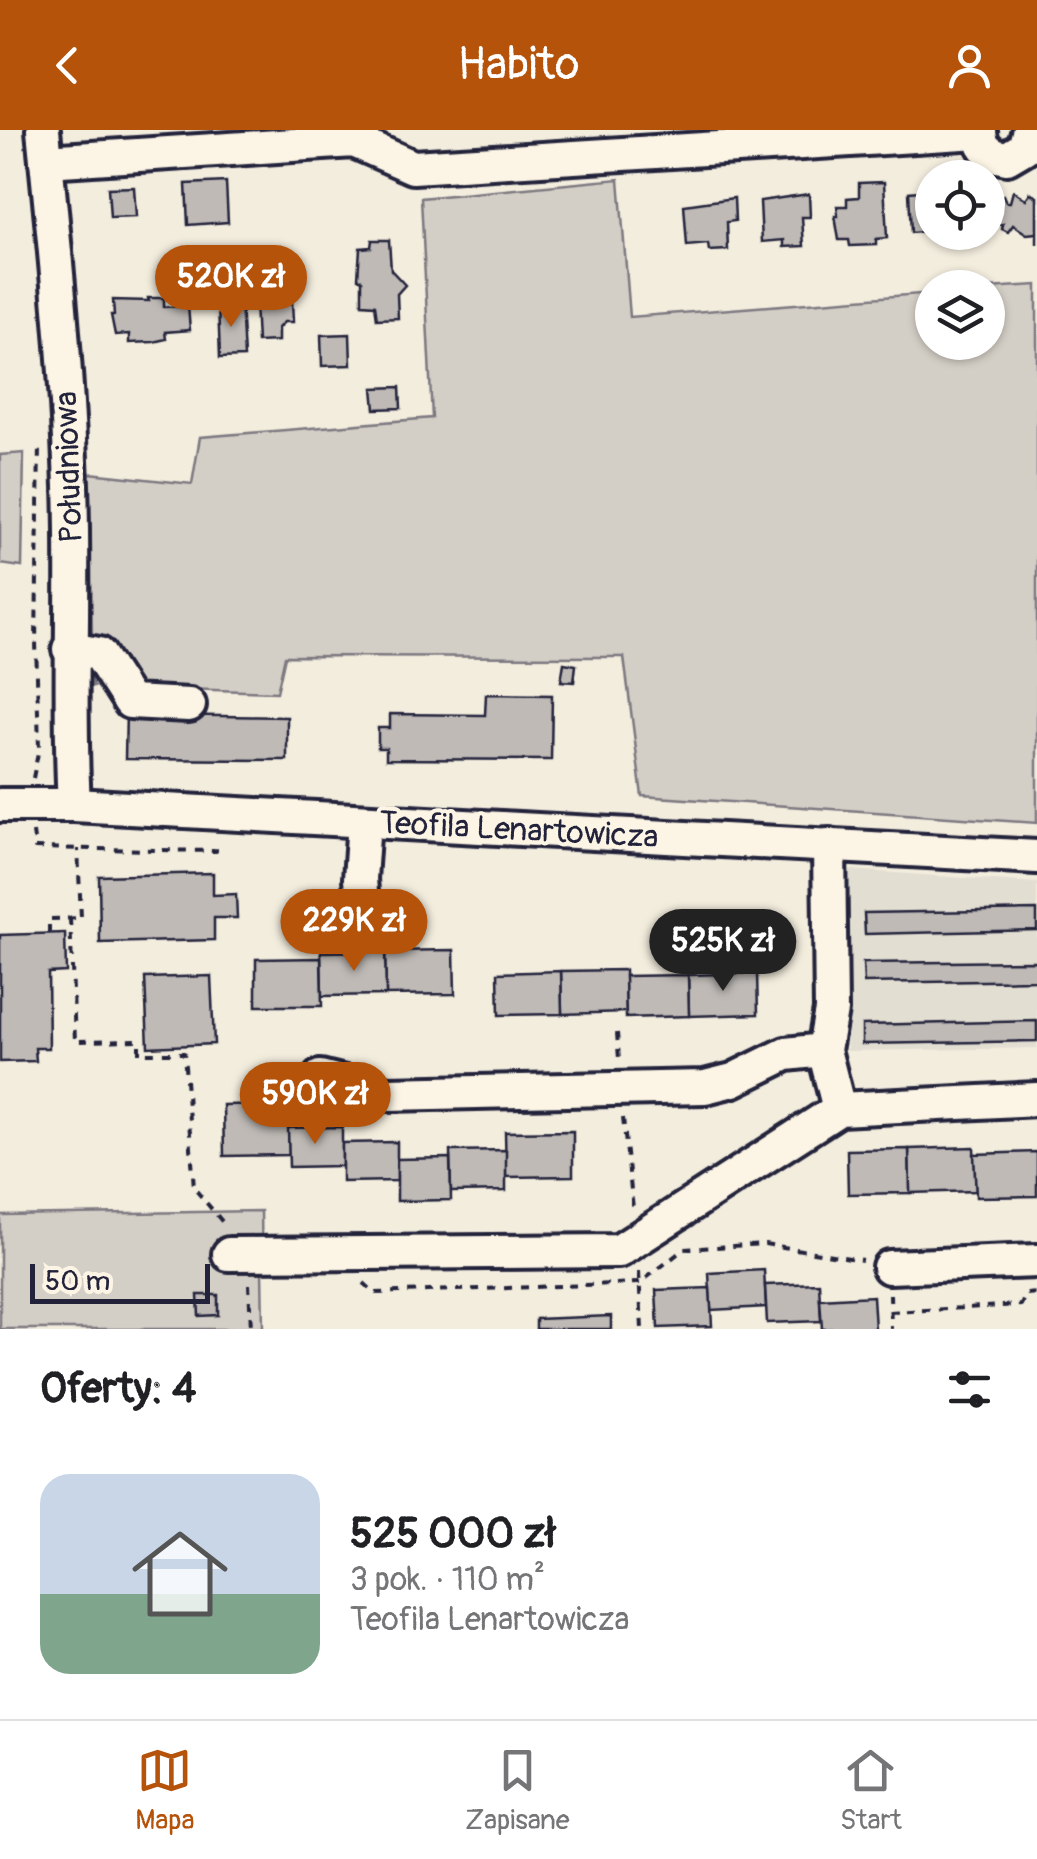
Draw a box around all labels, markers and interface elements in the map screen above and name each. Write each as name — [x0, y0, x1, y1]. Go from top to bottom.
text: Habito — [458, 37, 579, 93]
icon: back — [40, 38, 95, 93]
icon: person — [942, 38, 997, 93]
map controls — [915, 160, 1005, 360]
button: locate — [915, 160, 1005, 250]
pin: 520K zł — [139, 245, 323, 330]
text: 520K zł — [177, 257, 285, 297]
button: layers — [915, 270, 1005, 360]
street label: Południowa — [46, 390, 92, 543]
street label: Teofila Lenartowicza — [378, 803, 660, 857]
pin: 229K zł — [262, 889, 446, 974]
text: 229K zł — [302, 901, 406, 941]
pin: 525K zł — [631, 909, 815, 994]
text: 525K zł — [671, 921, 775, 961]
pin: 590K zł — [223, 1062, 407, 1147]
text: 590K zł — [262, 1074, 368, 1114]
scale bar — [30, 1259, 210, 1304]
text: 50 m — [45, 1264, 110, 1299]
icon: filters — [942, 1362, 997, 1417]
text: Oferty: 4 — [40, 1363, 196, 1415]
text: 525 000 zł — [350, 1508, 556, 1560]
icon: home — [120, 1514, 240, 1634]
text: 3 pok. · 110 m² — [350, 1560, 545, 1600]
text: Teofila Lenartowicza — [350, 1600, 629, 1640]
tab: Mapa — [135, 1743, 195, 1838]
tab: Zapisane — [465, 1743, 570, 1838]
tab: Start — [840, 1743, 902, 1838]

